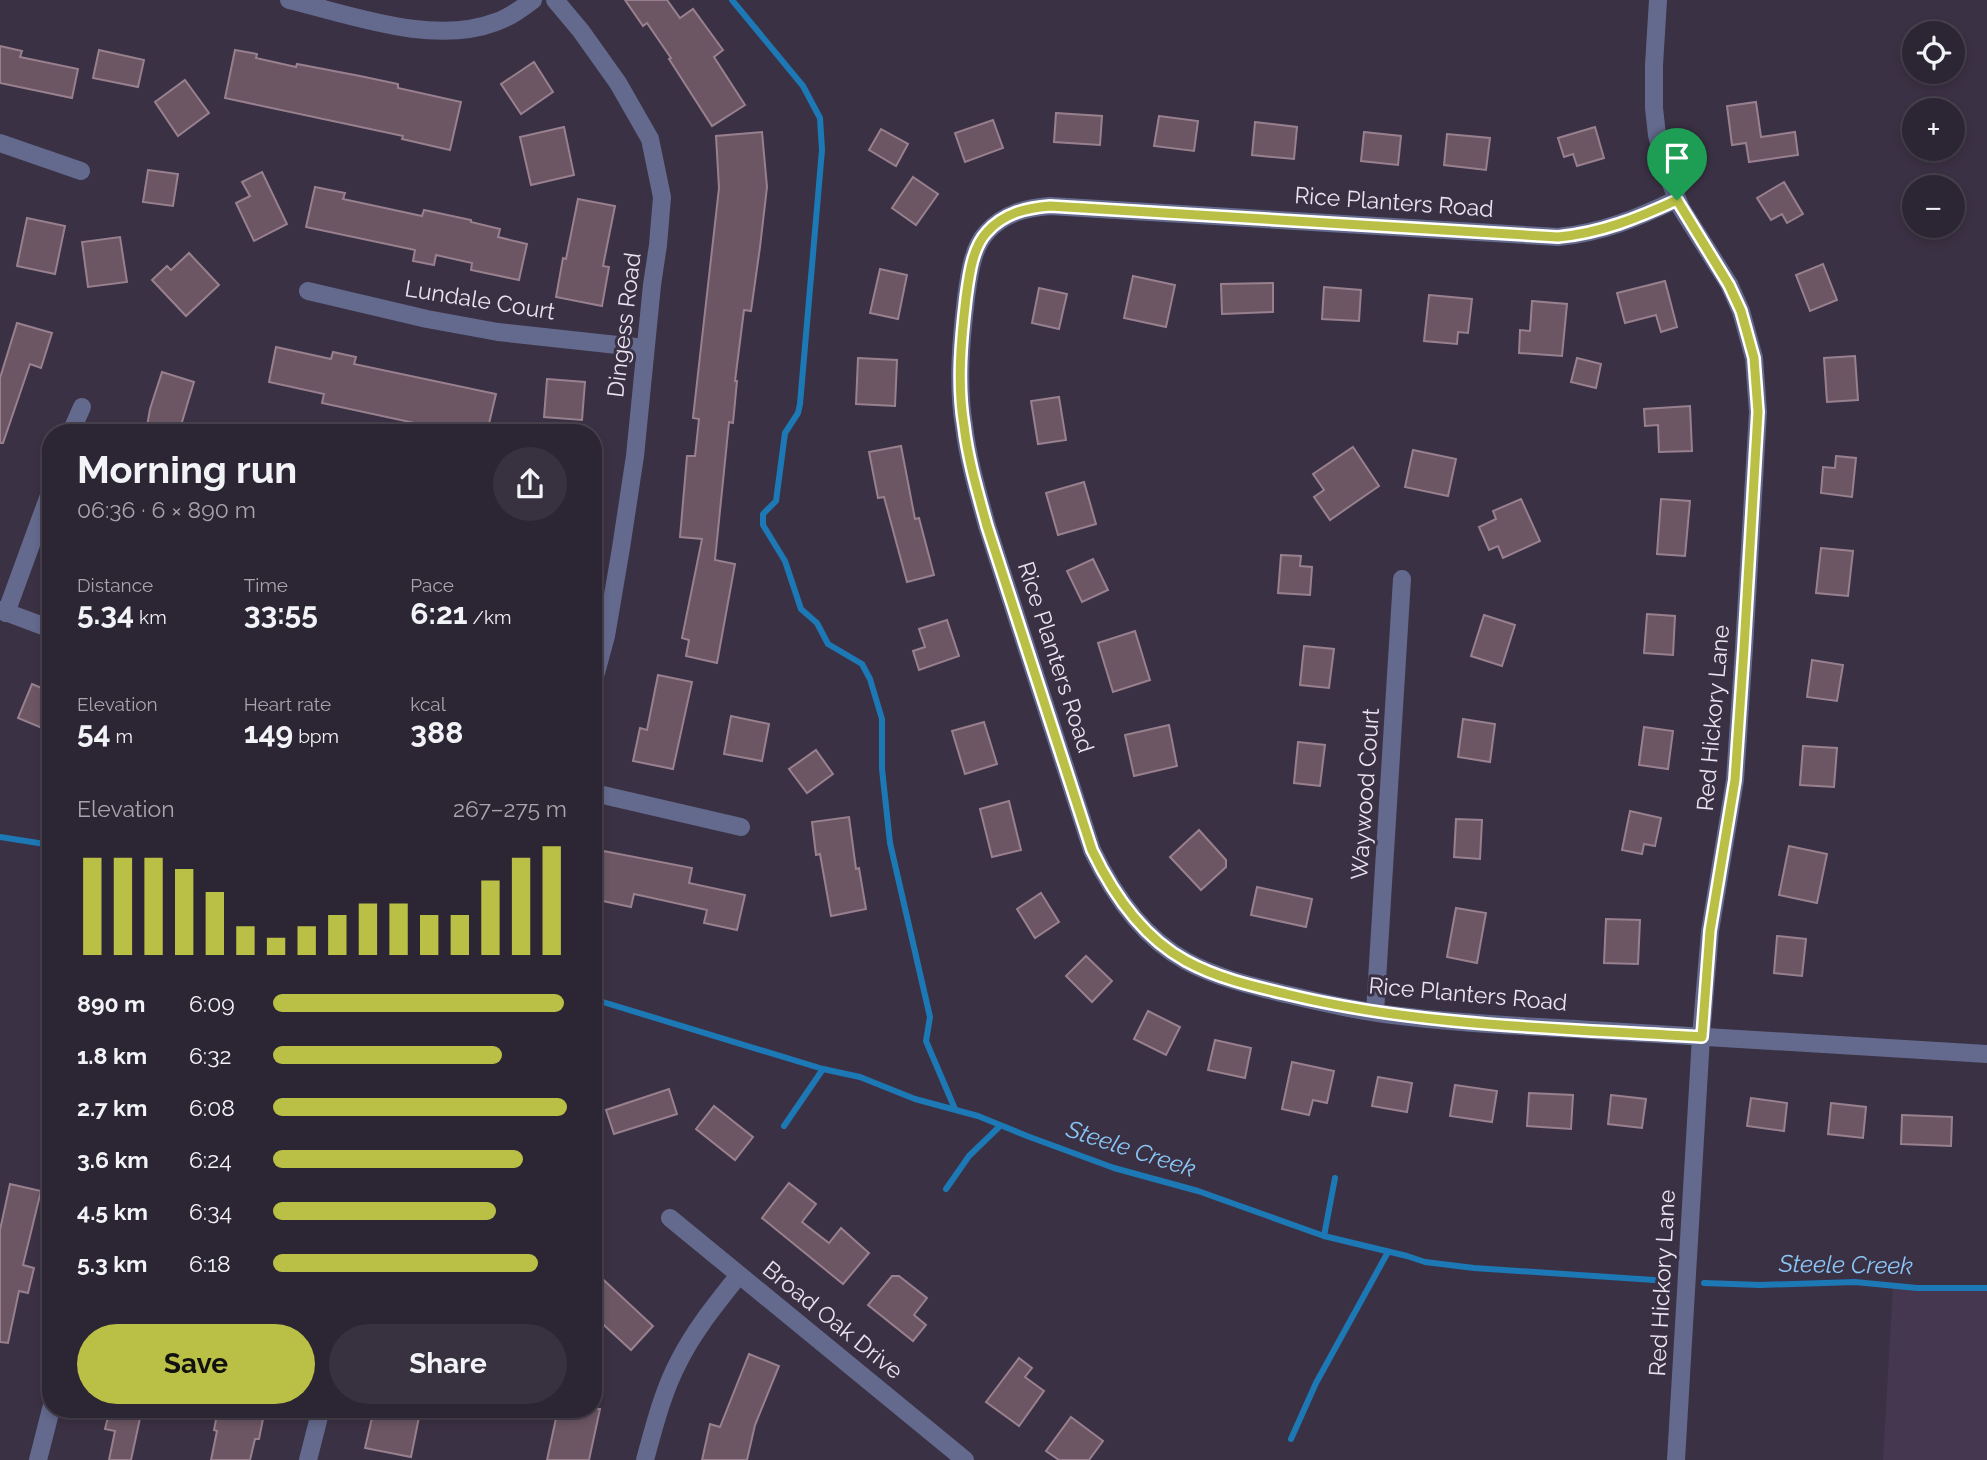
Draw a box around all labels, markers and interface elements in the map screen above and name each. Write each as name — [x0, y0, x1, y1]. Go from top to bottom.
map controls — [1902, 21, 1965, 238]
button: locate — [1902, 21, 1965, 84]
button: + — [1902, 98, 1965, 161]
pin — [1647, 128, 1707, 200]
icon: arrive — [1658, 139, 1696, 177]
button: − — [1902, 175, 1965, 238]
street label: Rice Planters Road — [1294, 181, 1494, 222]
street label: Dingess Road — [601, 251, 646, 399]
street label: Lundale Court — [403, 274, 557, 325]
text: Morning run — [77, 447, 297, 492]
button: share — [493, 447, 567, 521]
text: 06:36 · 6 × 890 m — [77, 496, 256, 523]
street label: Rice Planters Road — [1013, 558, 1100, 756]
text: Distance — [77, 574, 153, 596]
text: Time — [244, 574, 288, 596]
text: Pace — [410, 574, 454, 596]
text: 5.34 — [77, 596, 134, 631]
text: 33:55 — [244, 596, 318, 631]
text: 6:21 — [410, 596, 468, 631]
text: km — [134, 606, 167, 628]
text: /km — [468, 606, 512, 628]
street label: Red Hickory Lane — [1691, 624, 1734, 812]
text: Elevation — [77, 693, 158, 715]
text: Heart rate — [244, 693, 331, 715]
text: kcal — [410, 693, 446, 715]
street label: Waywood Court — [1345, 707, 1384, 881]
text: 54 — [77, 715, 111, 750]
text: 149 — [244, 715, 293, 750]
text: 388 — [410, 715, 463, 750]
text: m — [111, 725, 133, 747]
text: bpm — [293, 725, 339, 747]
text: Elevation — [77, 795, 175, 822]
text: 267–275 m — [453, 795, 567, 822]
street label: Rice Planters Road — [1368, 971, 1569, 1016]
text: 890 m — [77, 990, 146, 1017]
text: 6:09 — [189, 990, 235, 1017]
text: 1.8 km — [77, 1042, 147, 1069]
text: 6:32 — [189, 1042, 231, 1069]
text: 2.7 km — [77, 1094, 147, 1121]
text: 6:08 — [189, 1094, 235, 1121]
water label: Steele Creek — [1062, 1114, 1200, 1183]
text: 3.6 km — [77, 1146, 149, 1173]
text: 6:24 — [189, 1146, 232, 1173]
street label: Red Hickory Lane — [1643, 1189, 1680, 1377]
text: 4.5 km — [77, 1198, 148, 1225]
text: 6:34 — [189, 1198, 232, 1225]
water label: Steele Creek — [1778, 1249, 1914, 1280]
text: 5.3 km — [77, 1250, 148, 1277]
text: 6:18 — [189, 1250, 231, 1277]
street label: Broad Oak Drive — [758, 1255, 909, 1384]
button: Save — [77, 1324, 315, 1404]
button: Share — [329, 1324, 567, 1404]

